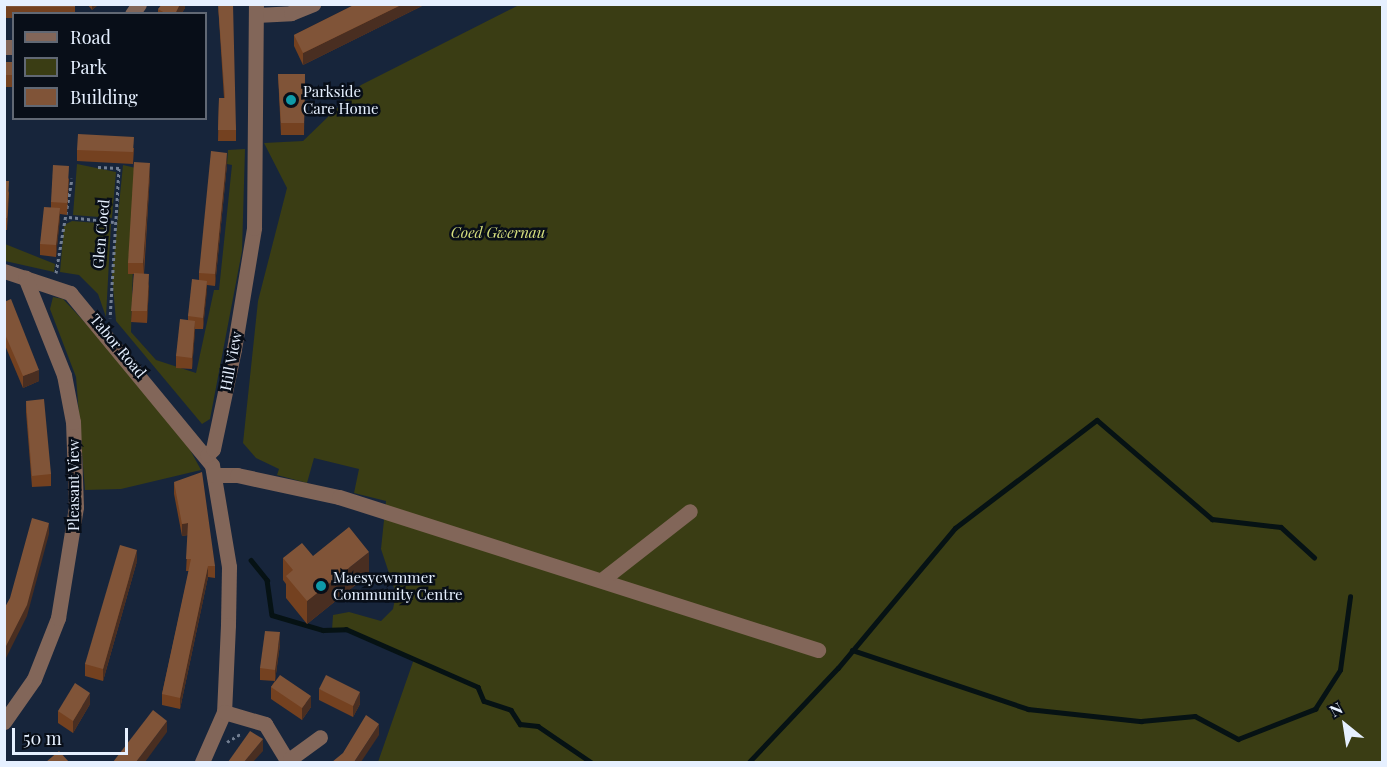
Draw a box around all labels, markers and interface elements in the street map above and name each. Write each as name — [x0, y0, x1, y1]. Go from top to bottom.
legend — [12, 12, 207, 120]
text: Road — [70, 25, 111, 49]
text: Park — [70, 55, 107, 79]
place label: Parkside Care Home — [303, 82, 379, 117]
text: Building — [70, 85, 138, 109]
marker: Parkside Care Home — [284, 93, 298, 107]
street label: Glen Coed — [89, 198, 113, 270]
park label: Coed Gwernau — [451, 224, 545, 242]
street label: Tabor Road — [86, 310, 150, 382]
street label: Hill View — [216, 330, 246, 392]
street label: Pleasant View — [65, 439, 83, 531]
place label: Maesycwmmer Community Centre — [333, 568, 463, 603]
marker: Maesycwmmer Community Centre — [314, 579, 328, 593]
north arrow — [1315, 695, 1375, 755]
text: N — [1325, 697, 1346, 721]
scale bar — [15, 716, 130, 754]
text: 50 m — [23, 726, 62, 750]

